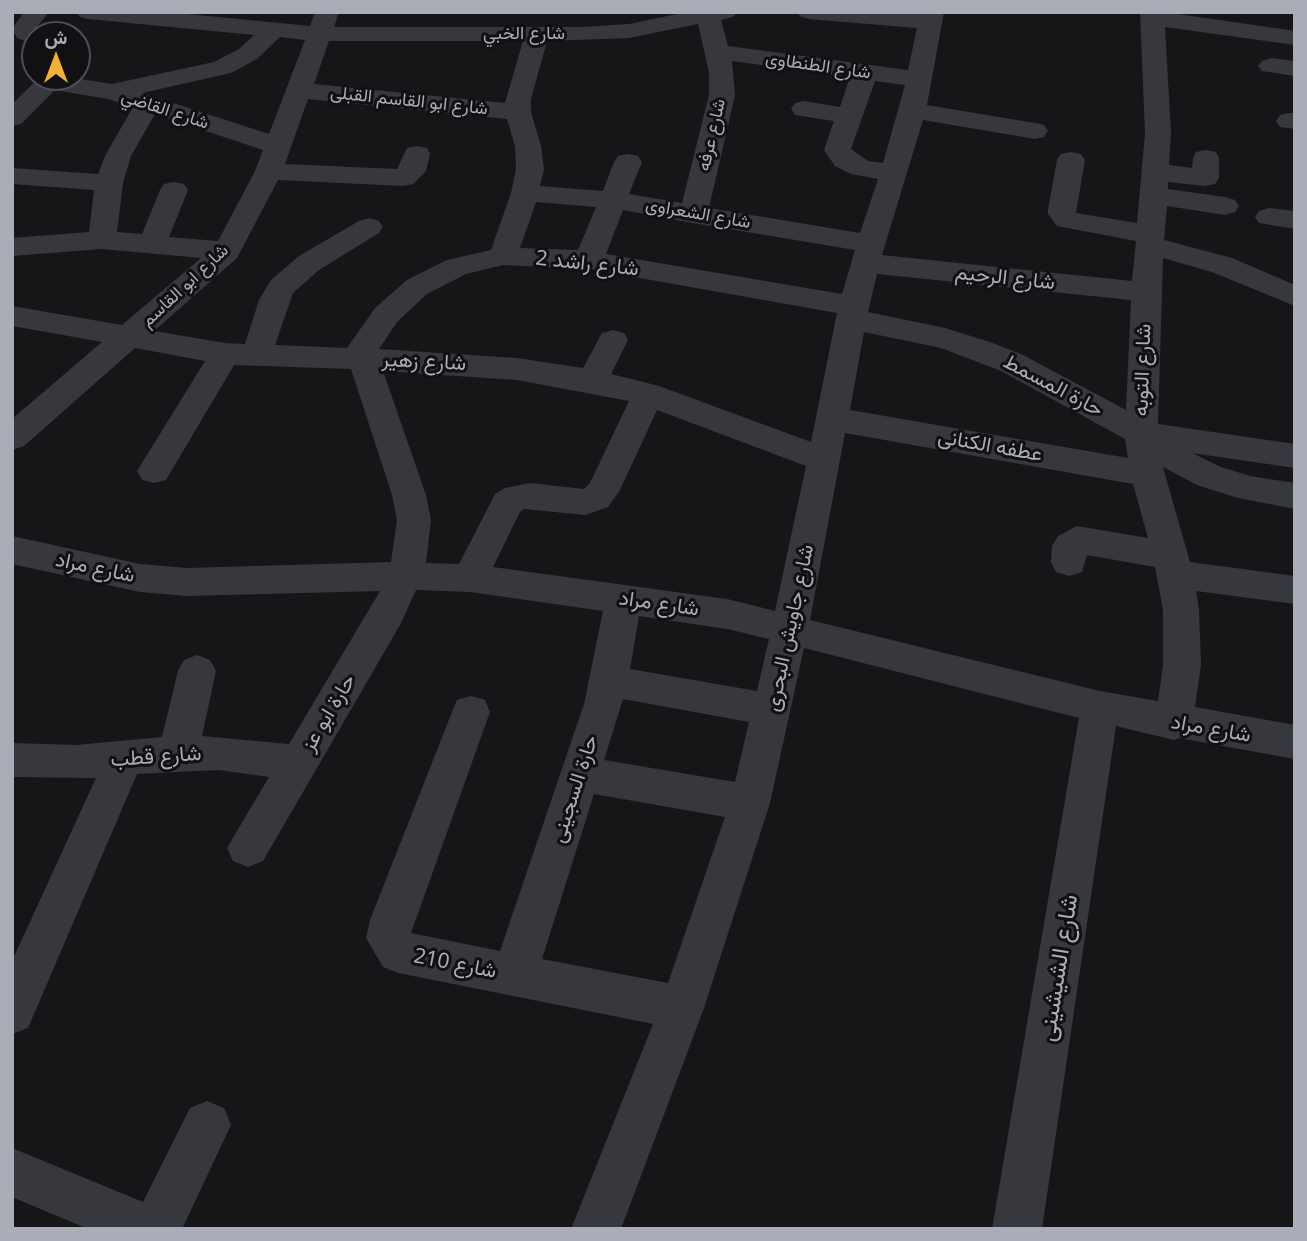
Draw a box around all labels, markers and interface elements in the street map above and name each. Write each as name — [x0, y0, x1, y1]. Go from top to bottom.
north arrow — [21, 21, 91, 91]
street label: شارع الخبي — [483, 23, 565, 45]
text: ش — [45, 24, 67, 50]
street label: شارع الطنطاوى — [764, 48, 872, 84]
street label: شارع ابو القاسم القبلى — [329, 82, 489, 120]
street label: شارع القاضي — [119, 86, 211, 134]
street label: شارع عرفه — [693, 97, 731, 173]
street label: شارع الشعراوى — [644, 194, 752, 234]
street label: شارع ابو القاسم — [137, 240, 233, 332]
street label: شارع راشد 2 — [534, 246, 640, 282]
street label: شارع الرحيم — [954, 260, 1056, 296]
street label: شارع التوبه — [1129, 323, 1157, 417]
street label: شارع زهير — [381, 347, 467, 377]
street label: حارة المسمط — [999, 349, 1107, 423]
street label: عطفه الكنانى — [936, 424, 1044, 468]
street label: شارع جاويش البحرى — [760, 542, 820, 714]
street label: شارع مراد — [53, 547, 137, 589]
street label: شارع مراد — [617, 586, 701, 622]
street label: حارة ابو عز — [296, 670, 362, 756]
street label: شارع مراد — [1169, 710, 1253, 748]
street label: حارة السجينى — [546, 732, 604, 846]
street label: شارع قطب — [110, 741, 202, 773]
street label: شارع الشيشينى — [1033, 892, 1085, 1044]
street label: شارع 210 — [411, 944, 499, 984]

